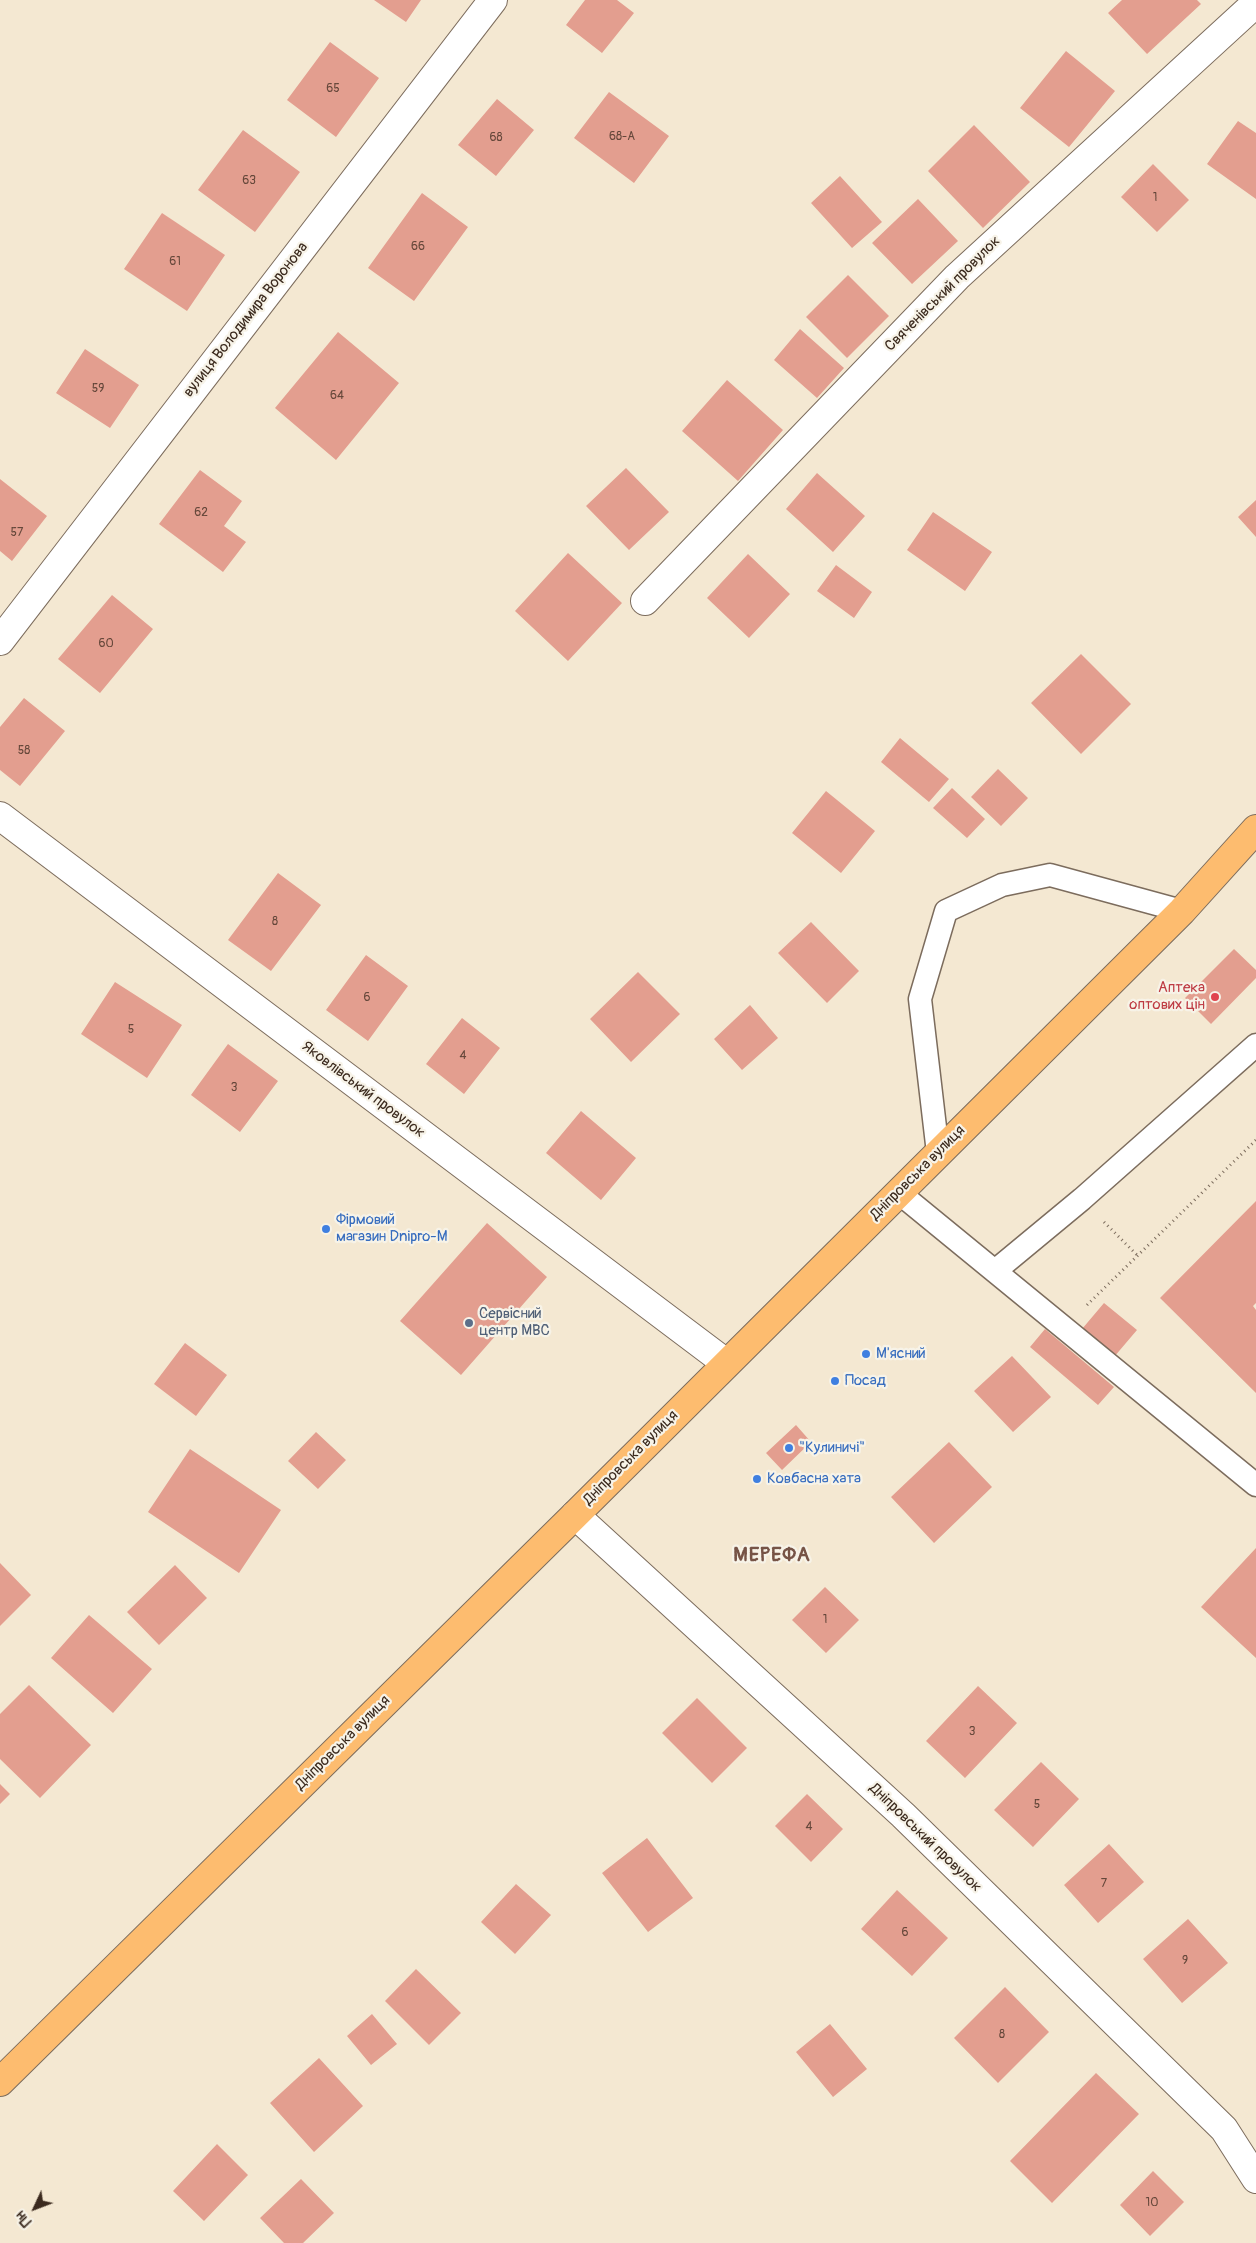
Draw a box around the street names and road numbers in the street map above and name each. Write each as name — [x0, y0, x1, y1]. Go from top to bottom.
street label: Свяченівський провулок — [882, 233, 1004, 355]
street label: вулиця Володимира Воронова — [180, 239, 312, 401]
street label: Яковлівський провулок — [298, 1038, 428, 1142]
street label: Дніпровська вулиця — [867, 1122, 969, 1224]
street label: Дніпровська вулиця — [580, 1407, 682, 1509]
street label: Дніпровська вулиця — [292, 1692, 394, 1794]
street label: Дніпровський провулок — [865, 1780, 985, 1896]

